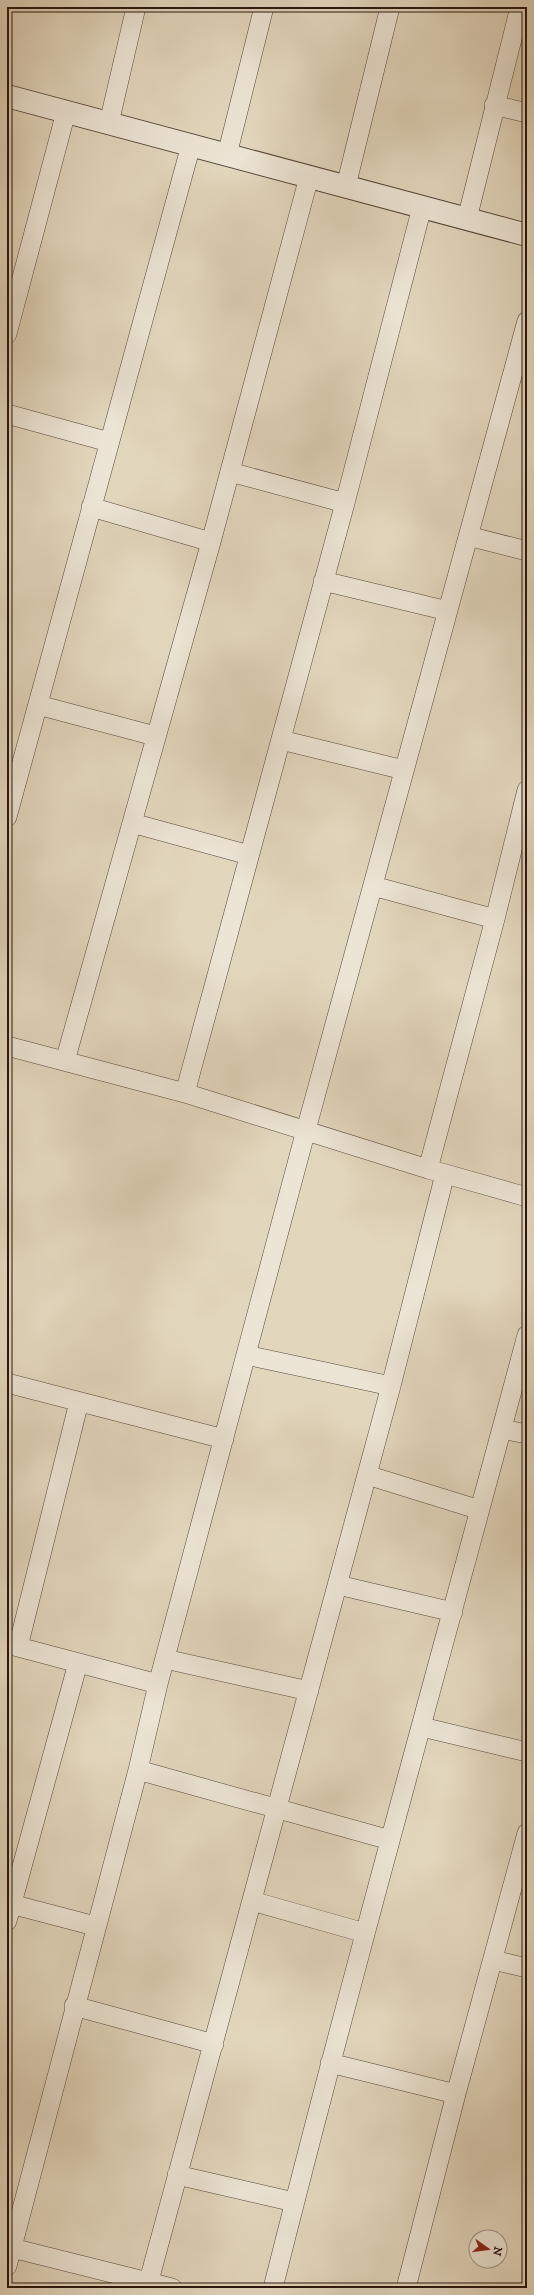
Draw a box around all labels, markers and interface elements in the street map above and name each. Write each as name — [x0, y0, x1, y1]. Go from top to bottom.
north arrow — [468, 2229, 508, 2269]
text: N — [489, 2245, 505, 2257]

